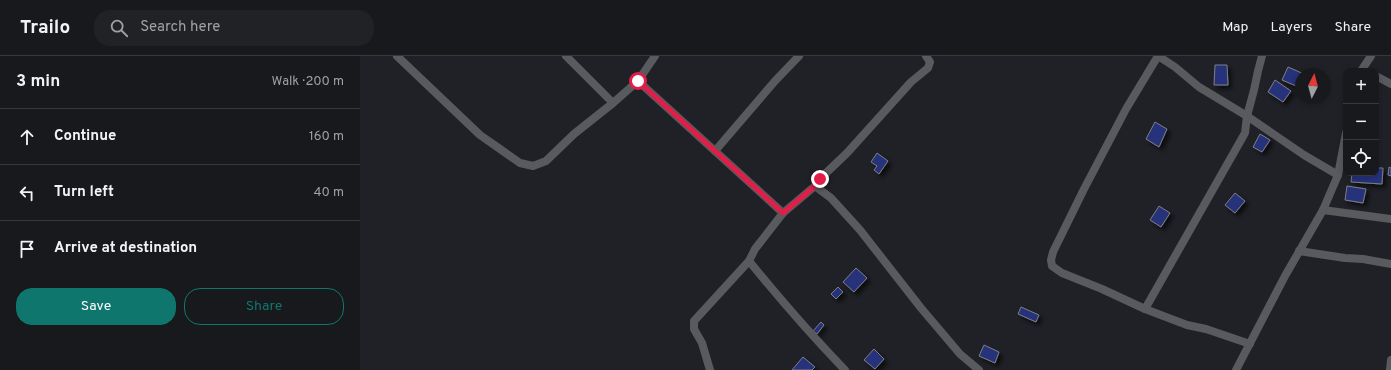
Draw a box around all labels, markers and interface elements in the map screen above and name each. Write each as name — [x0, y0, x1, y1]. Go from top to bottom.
search box — [94, 10, 374, 46]
text: Trailo — [20, 16, 70, 40]
icon: search — [108, 17, 130, 39]
text: Search here — [140, 18, 220, 37]
text: Map — [1222, 19, 1248, 36]
text: Layers — [1270, 19, 1312, 36]
text: Share — [1334, 19, 1371, 36]
north arrow — [1295, 68, 1331, 104]
map controls — [1343, 68, 1379, 176]
button: + — [1343, 68, 1379, 104]
text: 3 min — [16, 71, 60, 93]
route start — [629, 72, 647, 90]
text: Walk · 200 m — [272, 74, 344, 90]
button: − — [1343, 104, 1379, 140]
icon: ahead — [16, 126, 38, 148]
text: Continue — [54, 127, 116, 146]
text: 160 m — [309, 129, 344, 145]
button: locate — [1343, 140, 1379, 176]
route end — [811, 170, 829, 188]
icon: left — [16, 182, 38, 204]
text: Turn left — [54, 183, 114, 202]
text: 40 m — [314, 185, 344, 201]
icon: arrive — [16, 238, 38, 260]
text: Arrive at destination — [54, 239, 197, 258]
button: Save — [16, 288, 176, 325]
button: Share — [184, 288, 344, 325]

